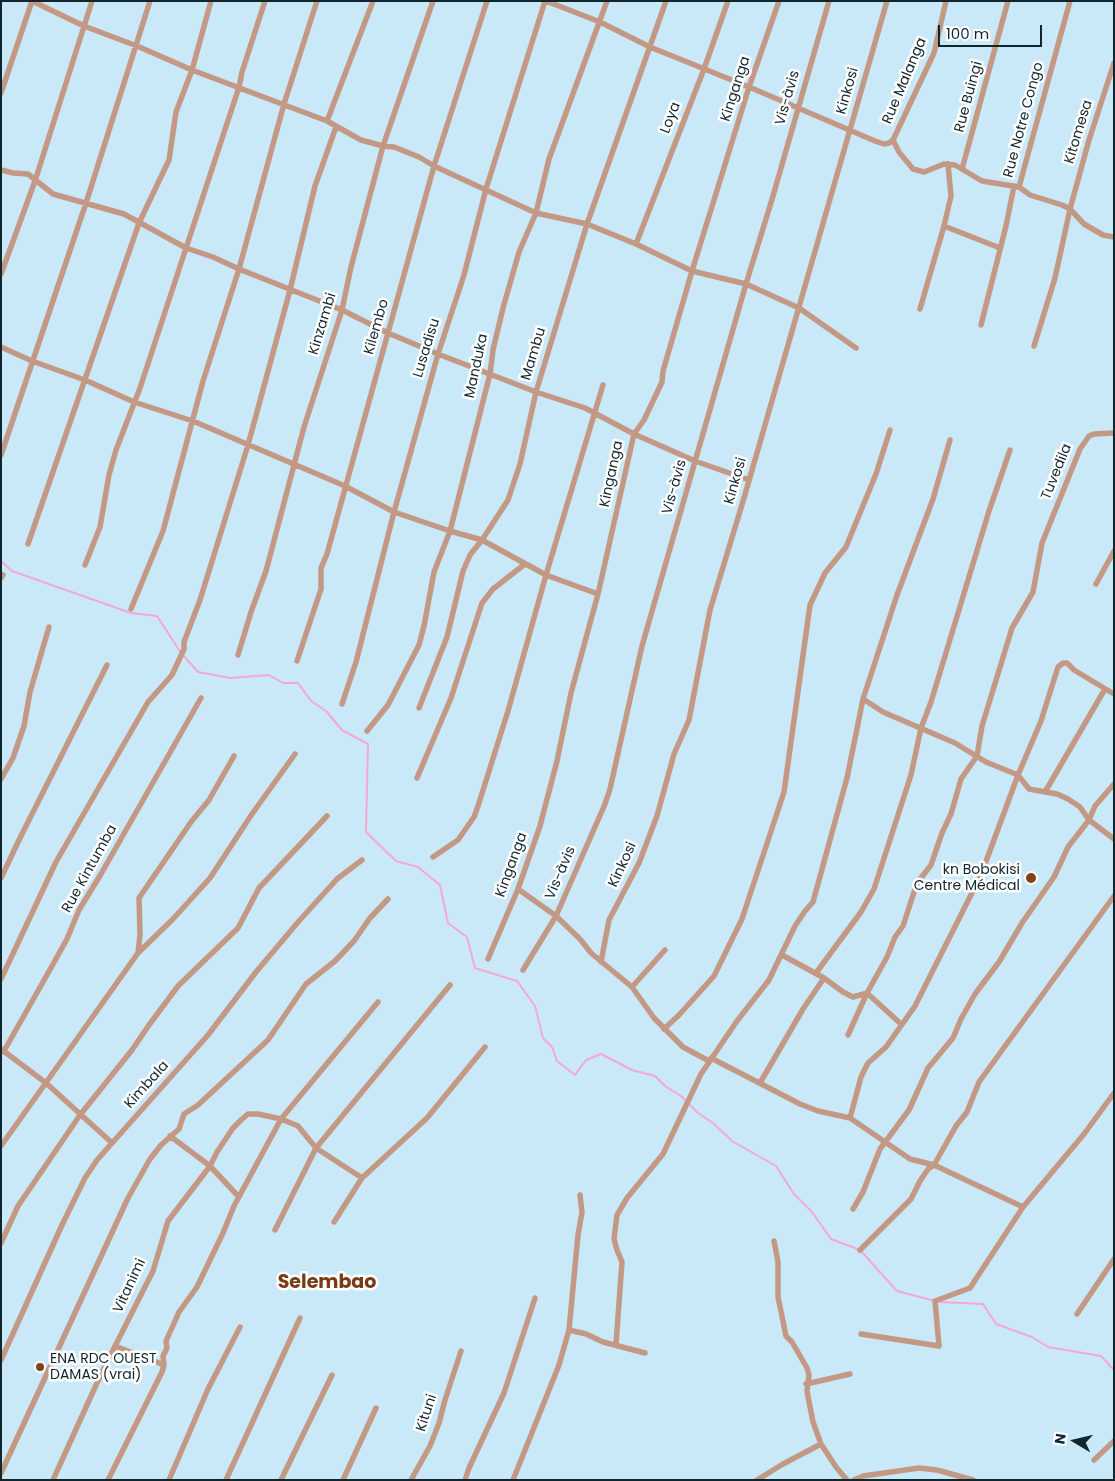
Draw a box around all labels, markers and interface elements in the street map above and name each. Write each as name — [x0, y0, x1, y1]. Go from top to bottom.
scale bar — [940, 15, 1044, 47]
text: 100 m — [946, 23, 989, 44]
street label: Rue Malanga — [879, 35, 931, 127]
street label: Kinganga — [718, 54, 754, 124]
street label: Rue Buingi — [951, 60, 987, 134]
street label: Rue Notre Congo — [1001, 61, 1047, 179]
street label: Kinkosi — [833, 66, 863, 116]
street label: Vis-àvis — [772, 69, 804, 127]
street label: Kitomesa — [1061, 98, 1097, 166]
street label: Loya — [657, 100, 685, 136]
street label: Kinzambi — [306, 291, 340, 357]
street label: Kilembo — [361, 297, 393, 357]
street label: Lusadisu — [410, 316, 444, 380]
street label: Mambu — [518, 326, 550, 382]
street label: Manduka — [462, 332, 492, 400]
street label: Kinganga — [597, 439, 627, 509]
street label: Tuvedila — [1038, 442, 1076, 502]
street label: Kinkosi — [721, 456, 751, 506]
street label: Vis-àvis — [659, 458, 691, 516]
street label: Rue Kintumba — [59, 822, 121, 916]
street label: Kinganga — [493, 830, 531, 900]
street label: Kinkosi — [605, 840, 641, 890]
street label: Vis-àvis — [542, 844, 580, 902]
place label: kn Bobokisi Centre Médical — [914, 862, 1020, 894]
marker: kn Bobokisi Centre Médical — [1024, 871, 1038, 885]
street label: Kimbala — [121, 1058, 173, 1112]
street label: Vitanimi — [110, 1256, 150, 1316]
district label: Selembao — [278, 1272, 376, 1294]
place label: ENA RDC OUEST DAMAS (vrai) — [50, 1351, 157, 1384]
marker: ENA RDC OUEST DAMAS (vrai) — [34, 1361, 46, 1373]
street label: Kituni — [413, 1392, 441, 1434]
north arrow — [1050, 1416, 1100, 1466]
text: N — [1049, 1432, 1071, 1445]

